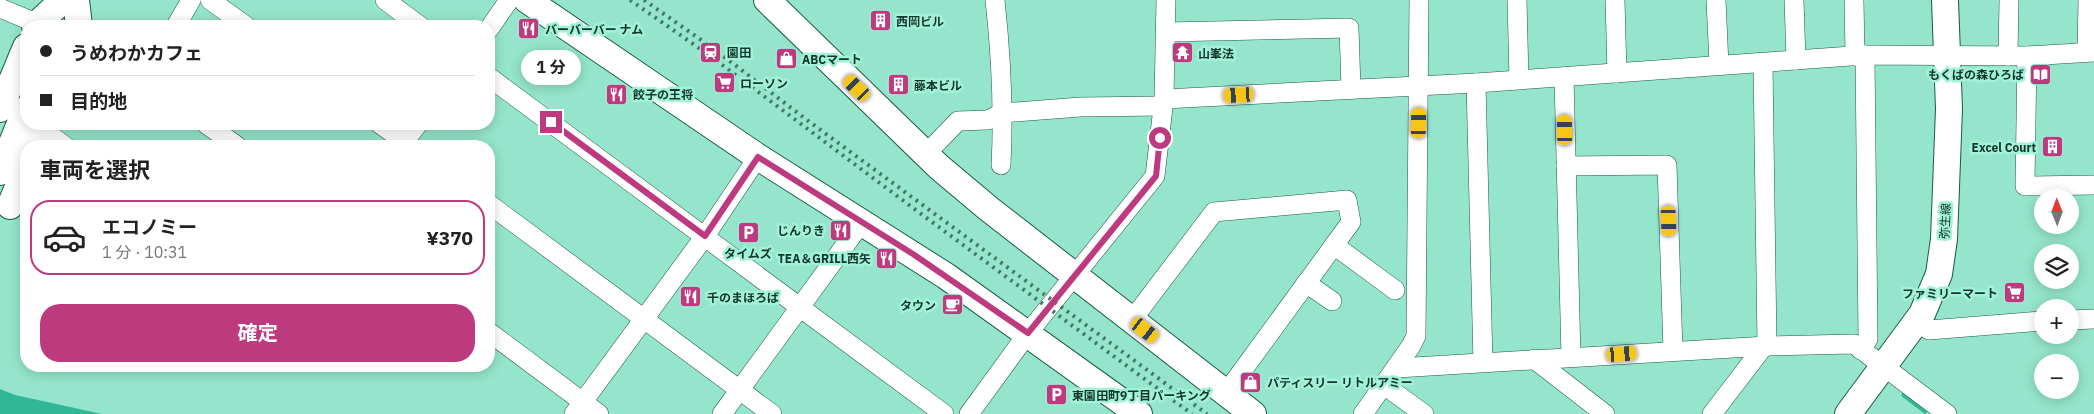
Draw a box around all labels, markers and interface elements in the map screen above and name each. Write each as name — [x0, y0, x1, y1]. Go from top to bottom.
building icon: 西岡ビル — [868, 9, 892, 33]
place label: 西岡ビル — [896, 14, 944, 29]
restaurant icon: バーバーバー ナム — [517, 17, 541, 41]
place label: バーバーバー ナム — [545, 22, 643, 37]
station icon: 園田 — [699, 40, 723, 64]
text: うめわかカフェ — [70, 41, 203, 65]
temple icon: 山峯法 — [1170, 41, 1194, 65]
place label: 園田 — [727, 45, 751, 60]
place label: 山峯法 — [1198, 46, 1234, 61]
shop icon: ABCマート — [774, 47, 798, 71]
callout: 1 分 — [521, 49, 581, 84]
place label: ABCマート — [802, 52, 862, 67]
text: 1 分 — [536, 57, 566, 77]
library icon: もくばの森ひろば — [2028, 62, 2052, 86]
place label: もくばの森ひろば — [1928, 67, 2024, 82]
supermarket icon: ローソン — [712, 71, 736, 95]
car — [840, 72, 873, 104]
building icon: 藤本ビル — [886, 73, 910, 97]
place label: ローソン — [740, 76, 788, 91]
place label: 藤本ビル — [914, 78, 962, 93]
restaurant icon: 餃子の王将 — [605, 82, 629, 106]
place label: 餃子の王将 — [632, 87, 693, 102]
car — [1223, 87, 1254, 103]
text: 目的地 — [70, 89, 127, 113]
car — [1411, 108, 1426, 138]
route end — [540, 111, 562, 133]
car — [1557, 115, 1572, 145]
route start — [1149, 127, 1171, 149]
building icon: Excel Court — [2040, 135, 2064, 159]
place label: Excel Court — [1972, 140, 2036, 155]
text: 車両を選択 — [40, 155, 150, 184]
north arrow — [2034, 189, 2079, 234]
map controls — [2034, 189, 2079, 399]
street label: 弥生線 — [1937, 203, 1953, 239]
car — [1660, 206, 1677, 236]
icon: car — [42, 215, 87, 260]
text: エコノミー — [102, 215, 197, 239]
restaurant icon: じんりき — [829, 218, 853, 242]
parking icon: タイムズ — [736, 220, 760, 244]
place label: じんりき — [777, 223, 825, 238]
text: ¥370 — [426, 226, 473, 250]
text: 1 分 · 10:31 — [102, 242, 187, 262]
button: layers — [2034, 244, 2079, 289]
place label: タイムズ — [724, 246, 772, 261]
restaurant icon: TEA＆GRILL西矢 — [875, 246, 899, 270]
place label: TEA＆GRILL西矢 — [778, 251, 871, 266]
supermarket icon: ファミリーマート — [2002, 281, 2026, 305]
restaurant icon: 千のまほろば — [679, 285, 703, 309]
place label: ファミリーマート — [1902, 286, 1998, 301]
place label: 千のまほろば — [707, 290, 779, 305]
cafe icon: タウン — [940, 293, 964, 317]
place label: タウン — [900, 298, 936, 313]
button: + — [2034, 299, 2079, 344]
button: 確定 — [40, 304, 475, 362]
car — [1128, 315, 1161, 345]
car — [1606, 345, 1637, 363]
button: − — [2034, 354, 2079, 399]
shop icon: パティスリー リトルアミー — [1239, 370, 1263, 394]
place label: パティスリー リトルアミー — [1267, 375, 1413, 390]
parking icon: 東園田町9丁目パーキング — [1044, 383, 1068, 407]
place label: 東園田町9丁目パーキング — [1072, 388, 1211, 403]

